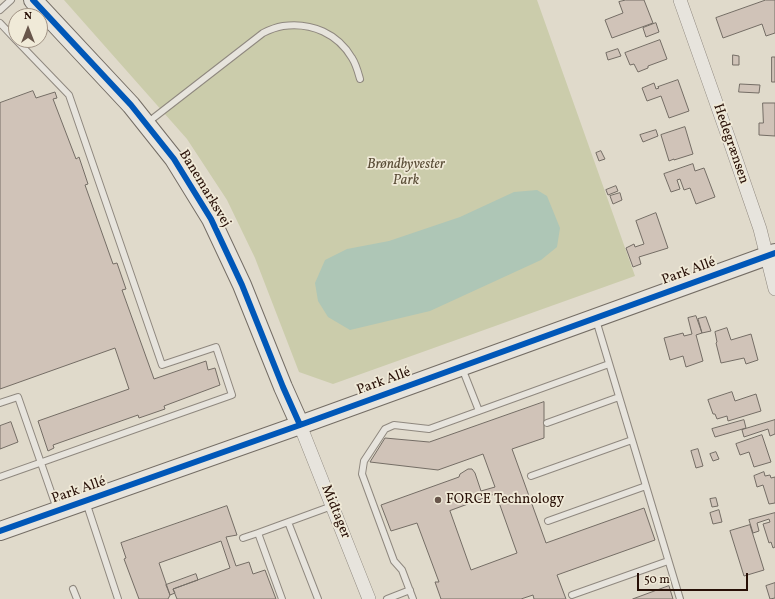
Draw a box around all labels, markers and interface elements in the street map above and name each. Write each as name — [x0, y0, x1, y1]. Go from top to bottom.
north arrow — [8, 8, 48, 48]
text: N — [24, 9, 32, 24]
street label: Hedegrænsen — [708, 102, 752, 186]
street label: Banemarksvej — [174, 147, 234, 231]
park label: Brøndbyvester Park — [367, 157, 445, 190]
street label: Park Allé — [660, 254, 718, 290]
street label: Park Allé — [355, 364, 413, 400]
street label: Park Allé — [50, 474, 108, 508]
street label: Midtager — [317, 483, 353, 541]
place label: FORCE Technology — [446, 492, 564, 508]
marker: FORCE Technology — [433, 495, 443, 505]
scale bar — [639, 565, 750, 591]
text: 50 m — [644, 572, 670, 588]

